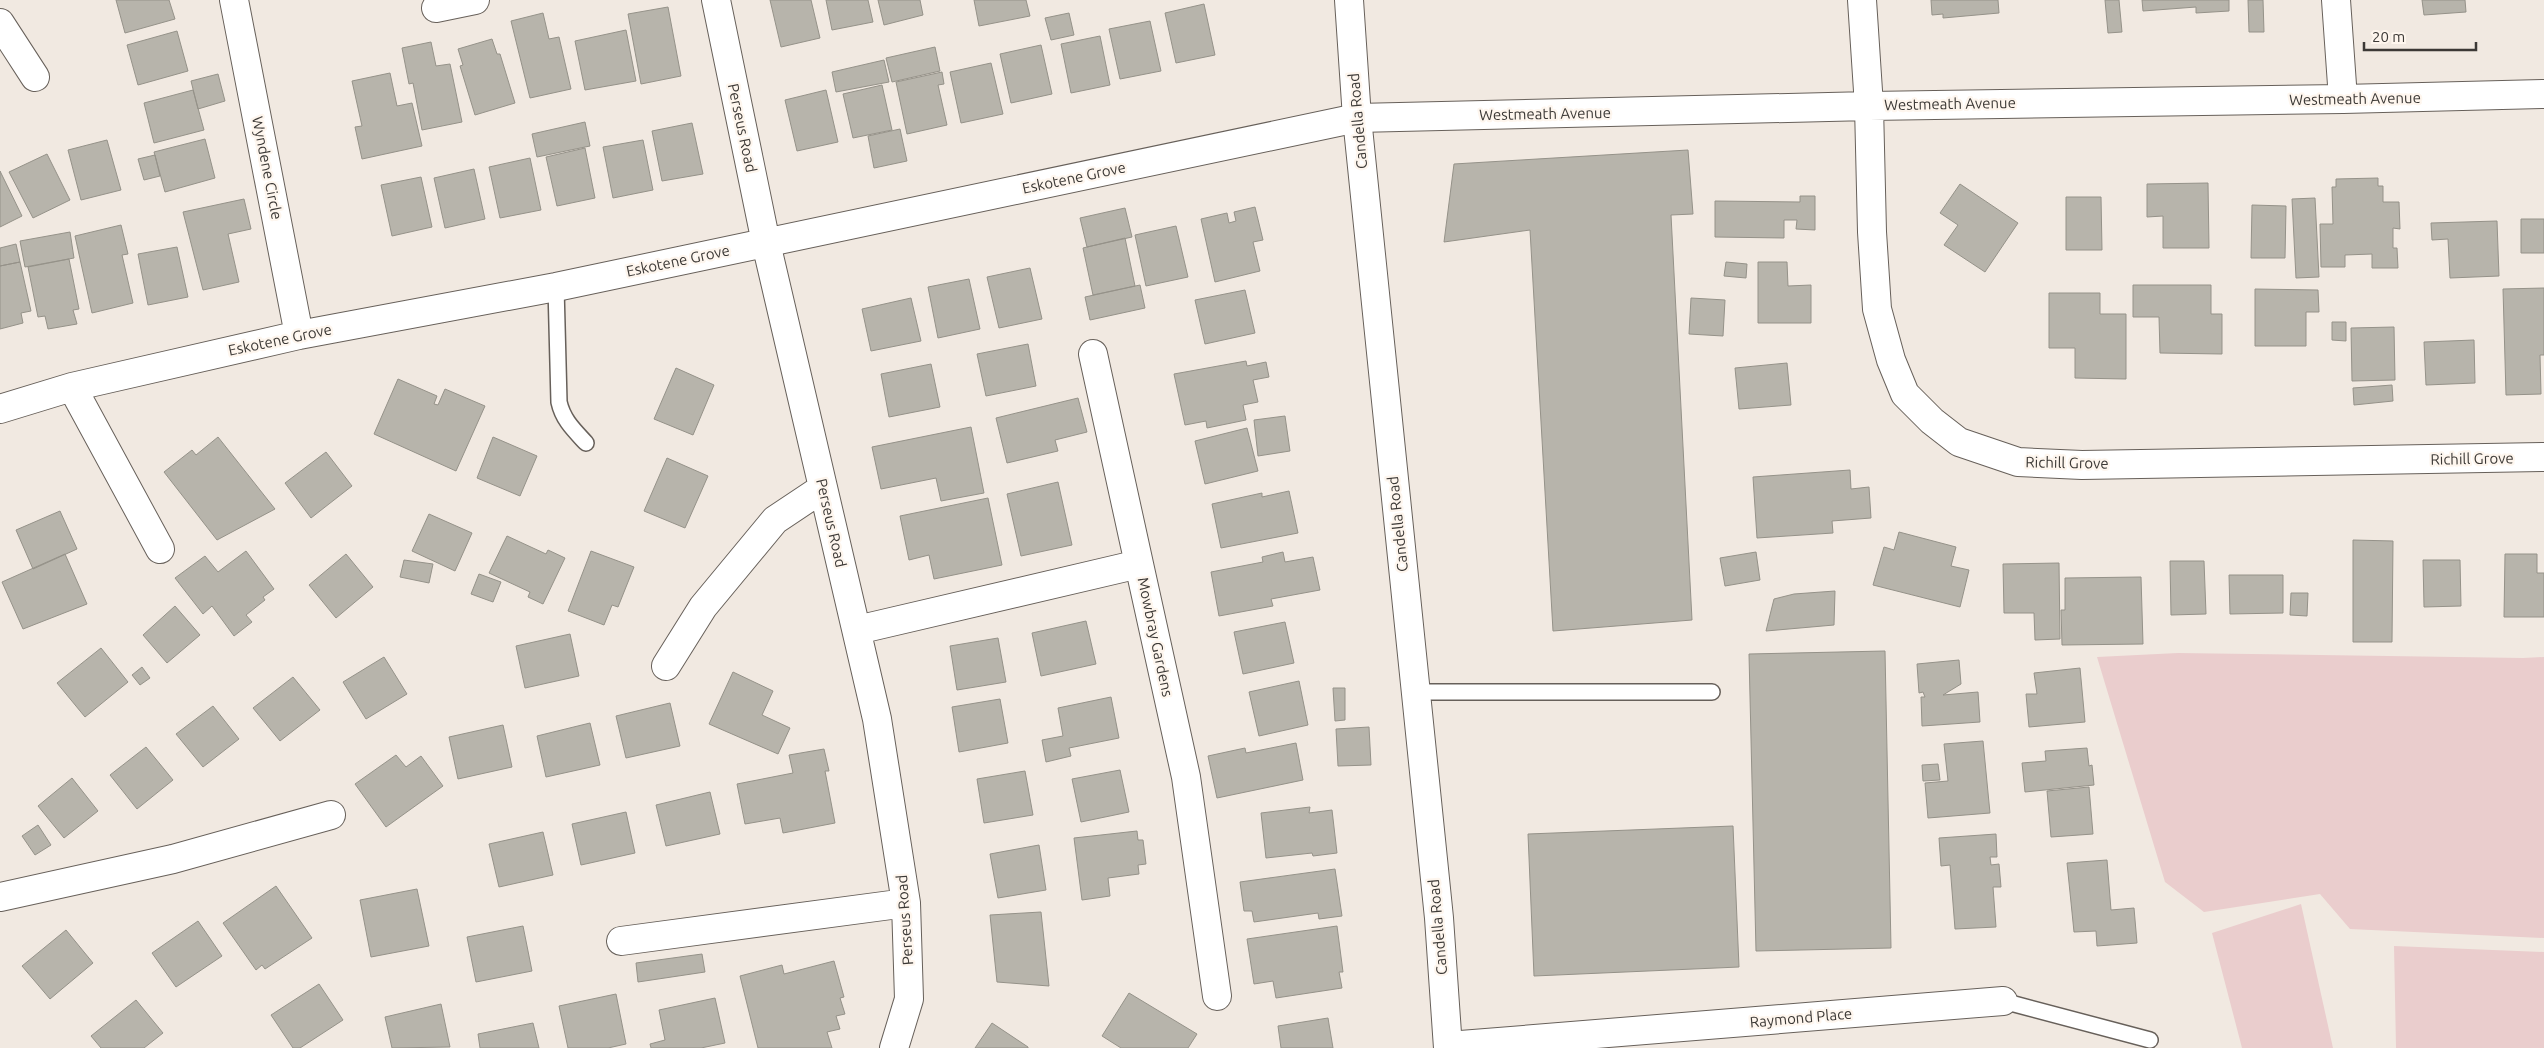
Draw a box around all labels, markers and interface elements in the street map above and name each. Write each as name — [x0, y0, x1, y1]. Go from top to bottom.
scale bar — [2364, 20, 2476, 52]
text: 20 m — [2372, 28, 2405, 45]
street label: Candella Road — [1345, 72, 1370, 170]
street label: Perseus Road — [725, 82, 760, 174]
street label: Westmeath Avenue — [2289, 89, 2421, 108]
street label: Westmeath Avenue — [1884, 94, 2016, 113]
street label: Westmeath Avenue — [1479, 104, 1611, 123]
street label: Wyndene Circle — [249, 115, 286, 221]
street label: Eskotene Grove — [1021, 158, 1127, 197]
street label: Eskotene Grove — [625, 241, 731, 280]
street label: Eskotene Grove — [227, 320, 333, 359]
street label: Richill Grove — [2430, 449, 2514, 468]
street label: Richill Grove — [2025, 453, 2109, 472]
street label: Candella Road — [1384, 475, 1411, 573]
street label: Perseus Road — [813, 477, 850, 569]
street label: Mowbray Gardens — [1135, 576, 1176, 698]
street label: Perseus Road — [893, 874, 916, 966]
street label: Candella Road — [1425, 878, 1450, 976]
street label: Raymond Place — [1749, 1005, 1853, 1030]

